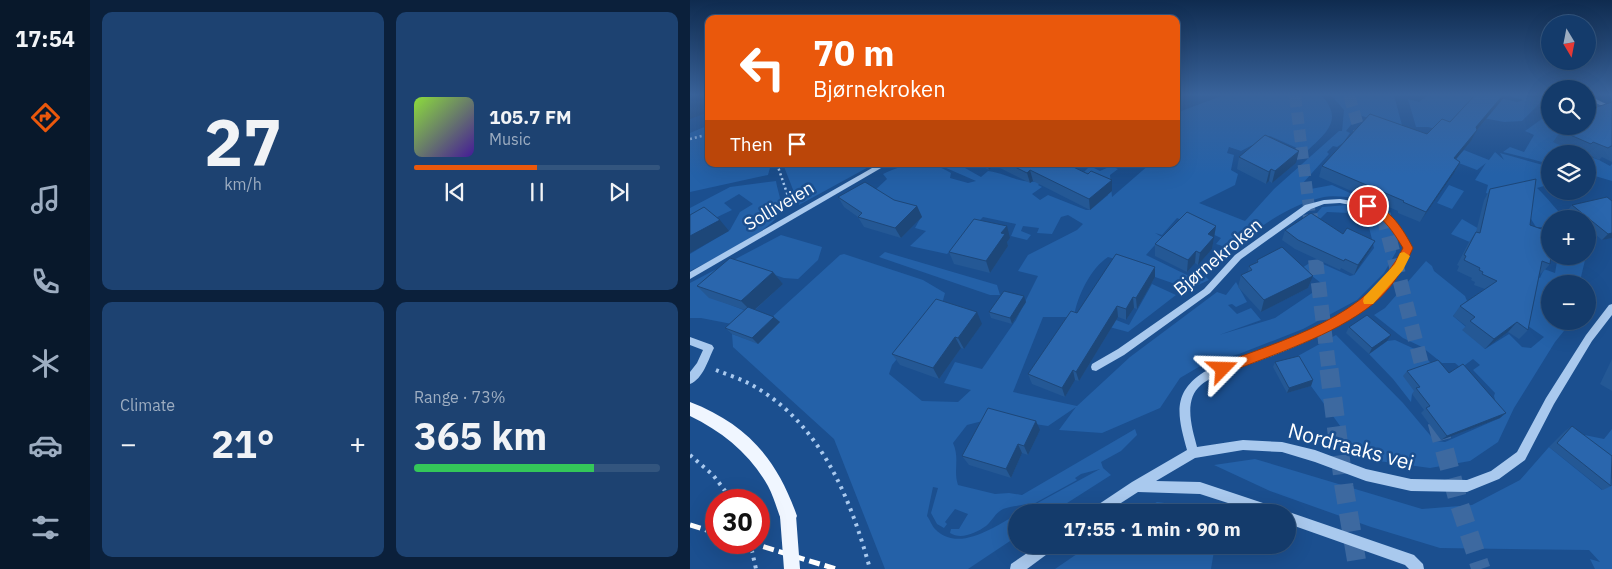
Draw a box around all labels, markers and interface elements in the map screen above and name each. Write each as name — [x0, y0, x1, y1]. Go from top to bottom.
north arrow — [1541, 15, 1596, 70]
map controls — [1541, 15, 1596, 330]
text: 17:54 — [15, 24, 75, 53]
text: 70 m — [813, 30, 895, 76]
icon: left — [730, 35, 795, 100]
text: Bjørnekroken — [813, 74, 946, 103]
button: search — [1541, 80, 1596, 135]
text: 27 — [204, 99, 282, 184]
icon: directions — [28, 100, 63, 135]
text: 105.7 FM — [489, 105, 572, 129]
text: Music — [489, 129, 531, 149]
icon: arrive — [783, 130, 811, 158]
text: Then — [730, 132, 773, 156]
button: layers — [1541, 145, 1596, 200]
text: km/h — [224, 174, 262, 194]
street label: Solliveien — [739, 176, 818, 236]
icon: previous — [441, 178, 469, 206]
icon: pause — [523, 178, 551, 206]
icon: next — [605, 178, 633, 206]
icon: music — [28, 182, 63, 217]
pin — [1347, 185, 1389, 227]
icon: arrive — [1354, 192, 1382, 220]
button: + — [1541, 210, 1596, 265]
street label: Bjørnekroken — [1169, 213, 1267, 300]
icon: phone — [28, 264, 63, 299]
button: − — [1541, 275, 1596, 330]
position arrow — [1196, 342, 1248, 394]
icon: climate — [28, 346, 63, 381]
text: Range · 73% — [414, 387, 506, 407]
text: Climate — [120, 395, 175, 415]
text: 365 km — [414, 411, 547, 460]
street label: Nordraaks vei — [1285, 416, 1417, 476]
text: 21° — [211, 419, 275, 468]
text: − — [120, 425, 137, 462]
text: + — [349, 425, 366, 462]
icon: car — [28, 428, 63, 463]
speed limit sign: 30 — [705, 489, 770, 554]
icon: filters — [28, 510, 63, 545]
text: 17:55 · 1 min · 90 m — [1063, 517, 1241, 541]

